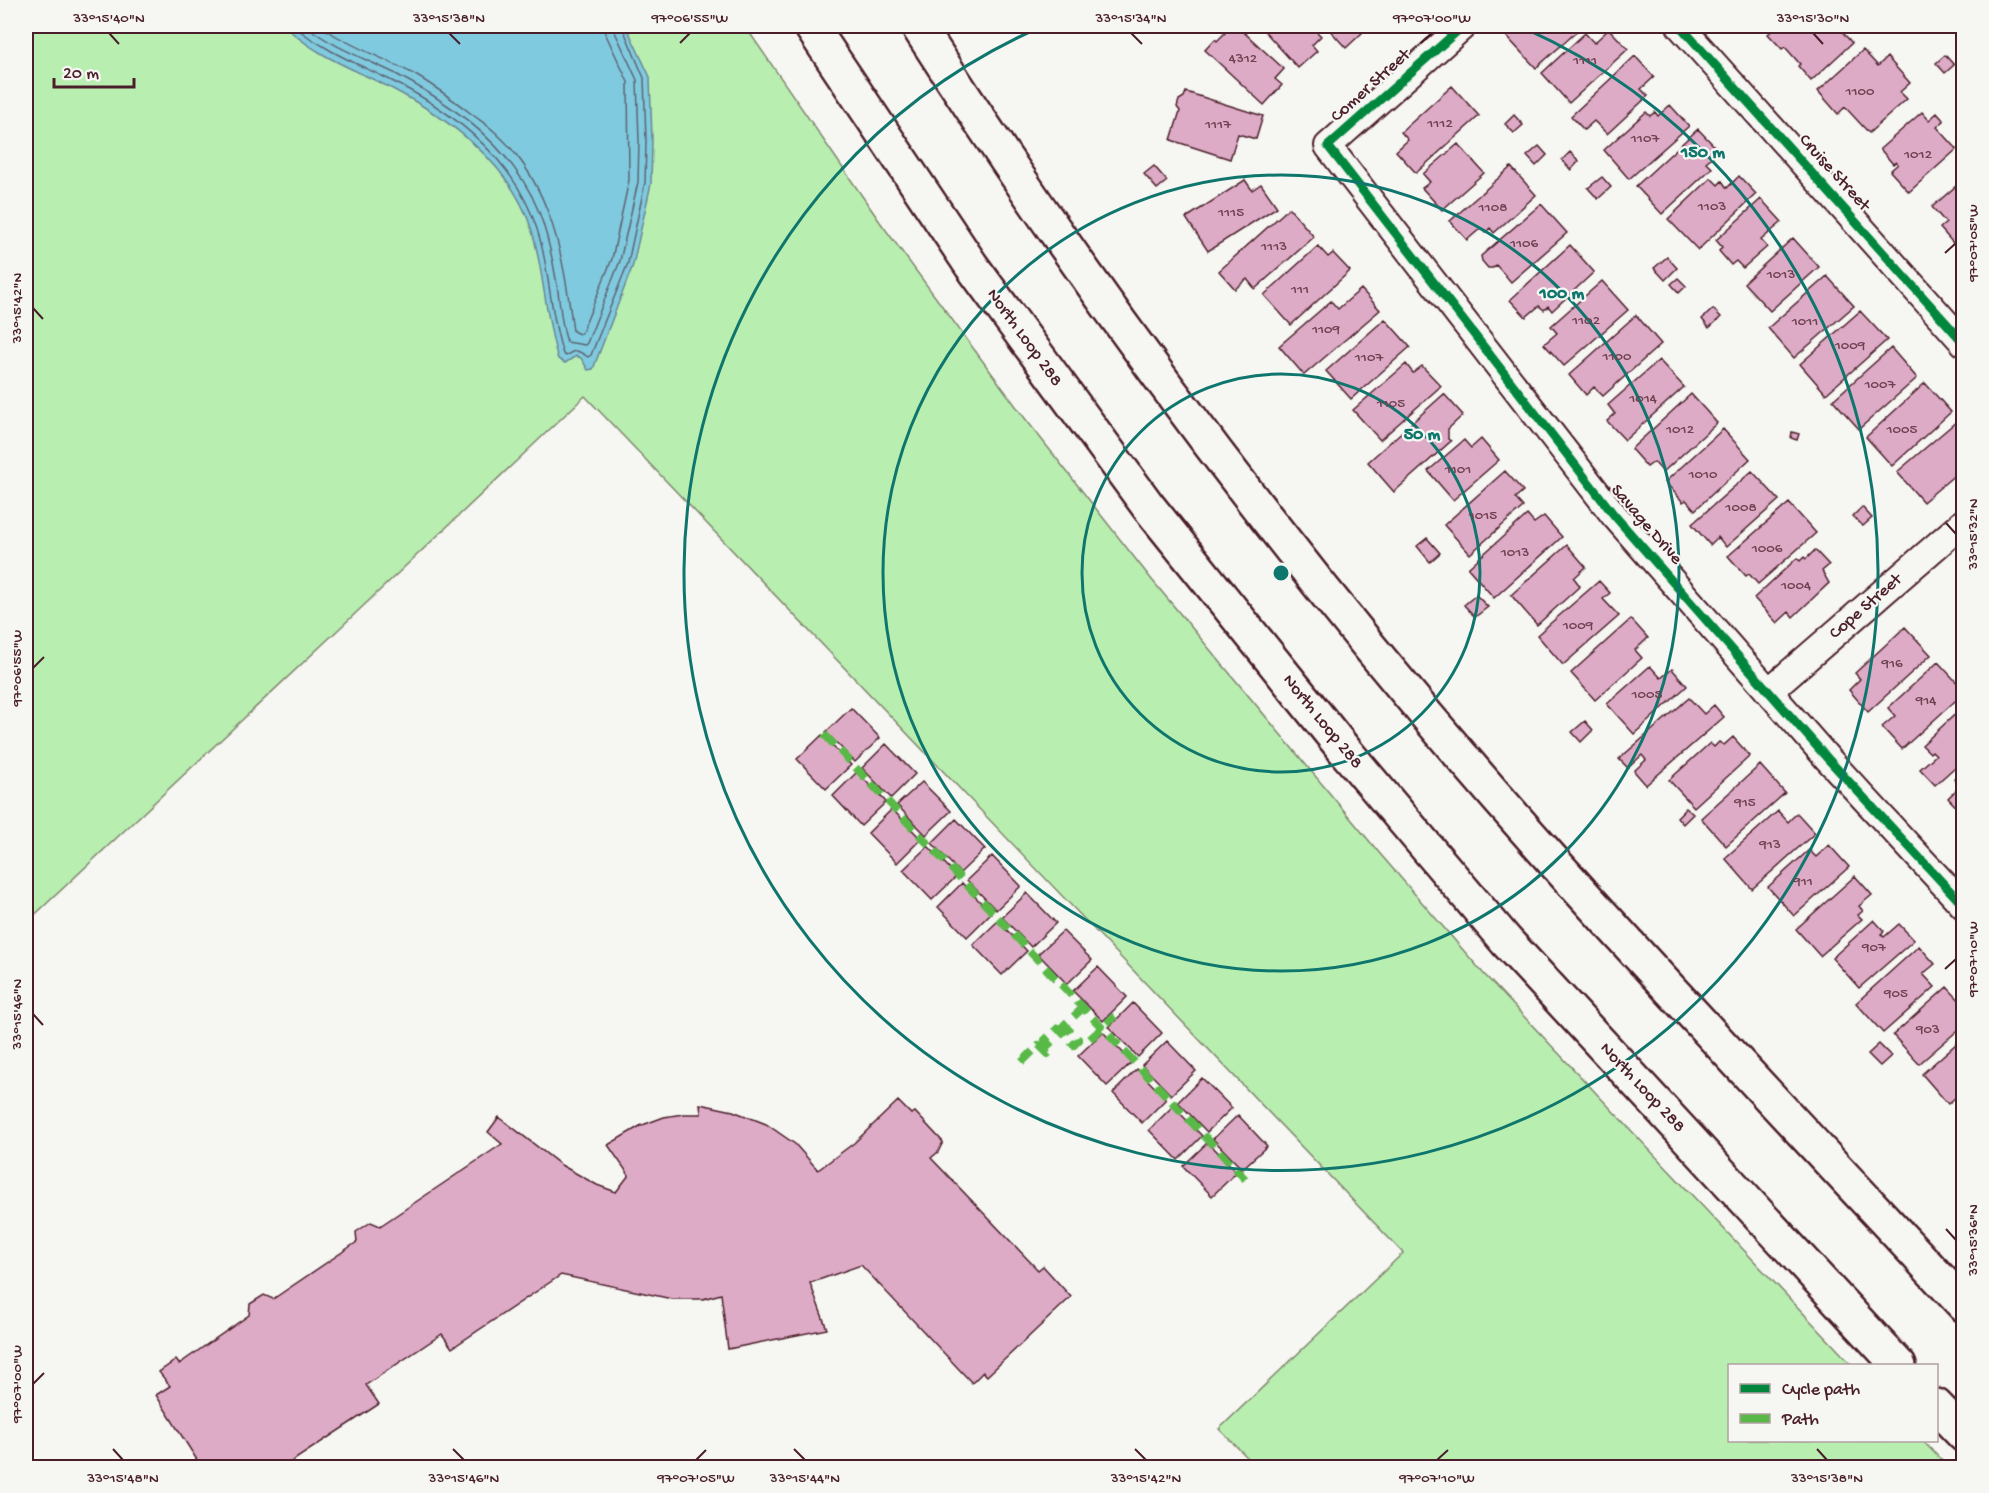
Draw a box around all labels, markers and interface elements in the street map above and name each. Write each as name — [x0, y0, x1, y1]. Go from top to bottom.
text: 33°15'40"N — [72, 10, 145, 28]
text: 33°15'38"N — [412, 10, 485, 28]
text: 97°06'55"W — [651, 10, 729, 28]
text: 33°15'34"N — [1095, 10, 1167, 28]
text: 97°07'00"W — [1392, 10, 1471, 28]
text: 33°15'30"N — [1776, 10, 1849, 28]
street label: Comer Street — [1327, 44, 1416, 127]
house number: 4312 — [1229, 50, 1257, 68]
scale bar — [54, 51, 134, 89]
house number: 1111 — [1572, 52, 1597, 70]
text: 20 m — [63, 64, 99, 85]
house number: 1100 — [1844, 83, 1875, 101]
house number: 1112 — [1426, 115, 1453, 133]
house number: 1117 — [1204, 116, 1232, 134]
house number: 1107 — [1630, 130, 1660, 148]
street label: Cruise Street — [1794, 130, 1875, 217]
text: 150 m — [1680, 143, 1725, 164]
house number: 1012 — [1903, 146, 1932, 164]
house number: 1103 — [1697, 198, 1726, 216]
house number: 1108 — [1478, 199, 1507, 217]
house number: 1115 — [1217, 204, 1244, 222]
text: 97°07'05"W — [1965, 204, 1983, 283]
house number: 1106 — [1509, 235, 1539, 253]
house number: 1113 — [1260, 238, 1287, 256]
house number: 1013 — [1766, 266, 1795, 284]
text: 33°15'42"N — [9, 273, 27, 344]
house number: 111 — [1290, 281, 1309, 299]
text: 100 m — [1539, 284, 1585, 305]
street label: North Loop 288 — [982, 285, 1067, 391]
house number: 1102 — [1571, 312, 1600, 330]
house number: 1011 — [1791, 313, 1818, 331]
house number: 1109 — [1311, 321, 1341, 339]
house number: 1009 — [1834, 337, 1866, 355]
house number: 1100 — [1601, 348, 1632, 366]
house number: 1107 — [1354, 349, 1384, 367]
house number: 1007 — [1864, 376, 1897, 394]
house number: 1014 — [1628, 390, 1657, 408]
house number: 1105 — [1376, 395, 1405, 413]
house number: 1012 — [1665, 421, 1694, 439]
house number: 1005 — [1886, 421, 1918, 439]
text: 50 m — [1404, 425, 1441, 446]
house number: 1101 — [1444, 461, 1471, 479]
house number: 1010 — [1687, 466, 1718, 484]
street label: Savage Drive — [1605, 481, 1687, 570]
text: 33°15'32"N — [1965, 498, 1983, 571]
house number: 1008 — [1724, 499, 1757, 517]
house number: 1015 — [1468, 507, 1497, 525]
house number: 1006 — [1751, 540, 1783, 558]
house number: 1013 — [1500, 544, 1529, 562]
centre of rings — [1271, 563, 1291, 583]
street label: Cope Street — [1825, 569, 1908, 644]
house number: 1004 — [1780, 577, 1811, 595]
house number: 1009 — [1562, 617, 1594, 635]
text: 97°06'55"W — [9, 629, 27, 707]
house number: 916 — [1880, 655, 1903, 673]
street label: North Loop 288 — [1277, 670, 1367, 774]
house number: 1005 — [1631, 686, 1663, 704]
house number: 914 — [1915, 692, 1936, 710]
house number: 915 — [1733, 794, 1756, 812]
house number: 913 — [1758, 836, 1781, 854]
house number: 911 — [1792, 873, 1813, 891]
text: 97°07'10"W — [1965, 921, 1983, 998]
house number: 907 — [1861, 939, 1887, 957]
text: 33°15'46"N — [9, 978, 27, 1050]
house number: 905 — [1883, 985, 1908, 1003]
house number: 903 — [1915, 1021, 1940, 1039]
street label: North Loop 288 — [1595, 1039, 1689, 1138]
text: 33°15'36"N — [1965, 1204, 1983, 1277]
text: 97°07'00"W — [9, 1345, 27, 1424]
legend — [1728, 1364, 1938, 1442]
text: Cycle path — [1782, 1380, 1860, 1401]
text: Path — [1781, 1410, 1819, 1431]
text: 33°15'48"N — [86, 1470, 159, 1488]
text: 33°15'46"N — [428, 1470, 500, 1488]
text: 97°07'05"W — [656, 1470, 735, 1488]
text: 33°15'44"N — [769, 1470, 840, 1488]
text: 33°15'42"N — [1110, 1470, 1181, 1488]
text: 97°07'10"W — [1398, 1470, 1475, 1488]
text: 33°15'38"N — [1790, 1470, 1863, 1488]

